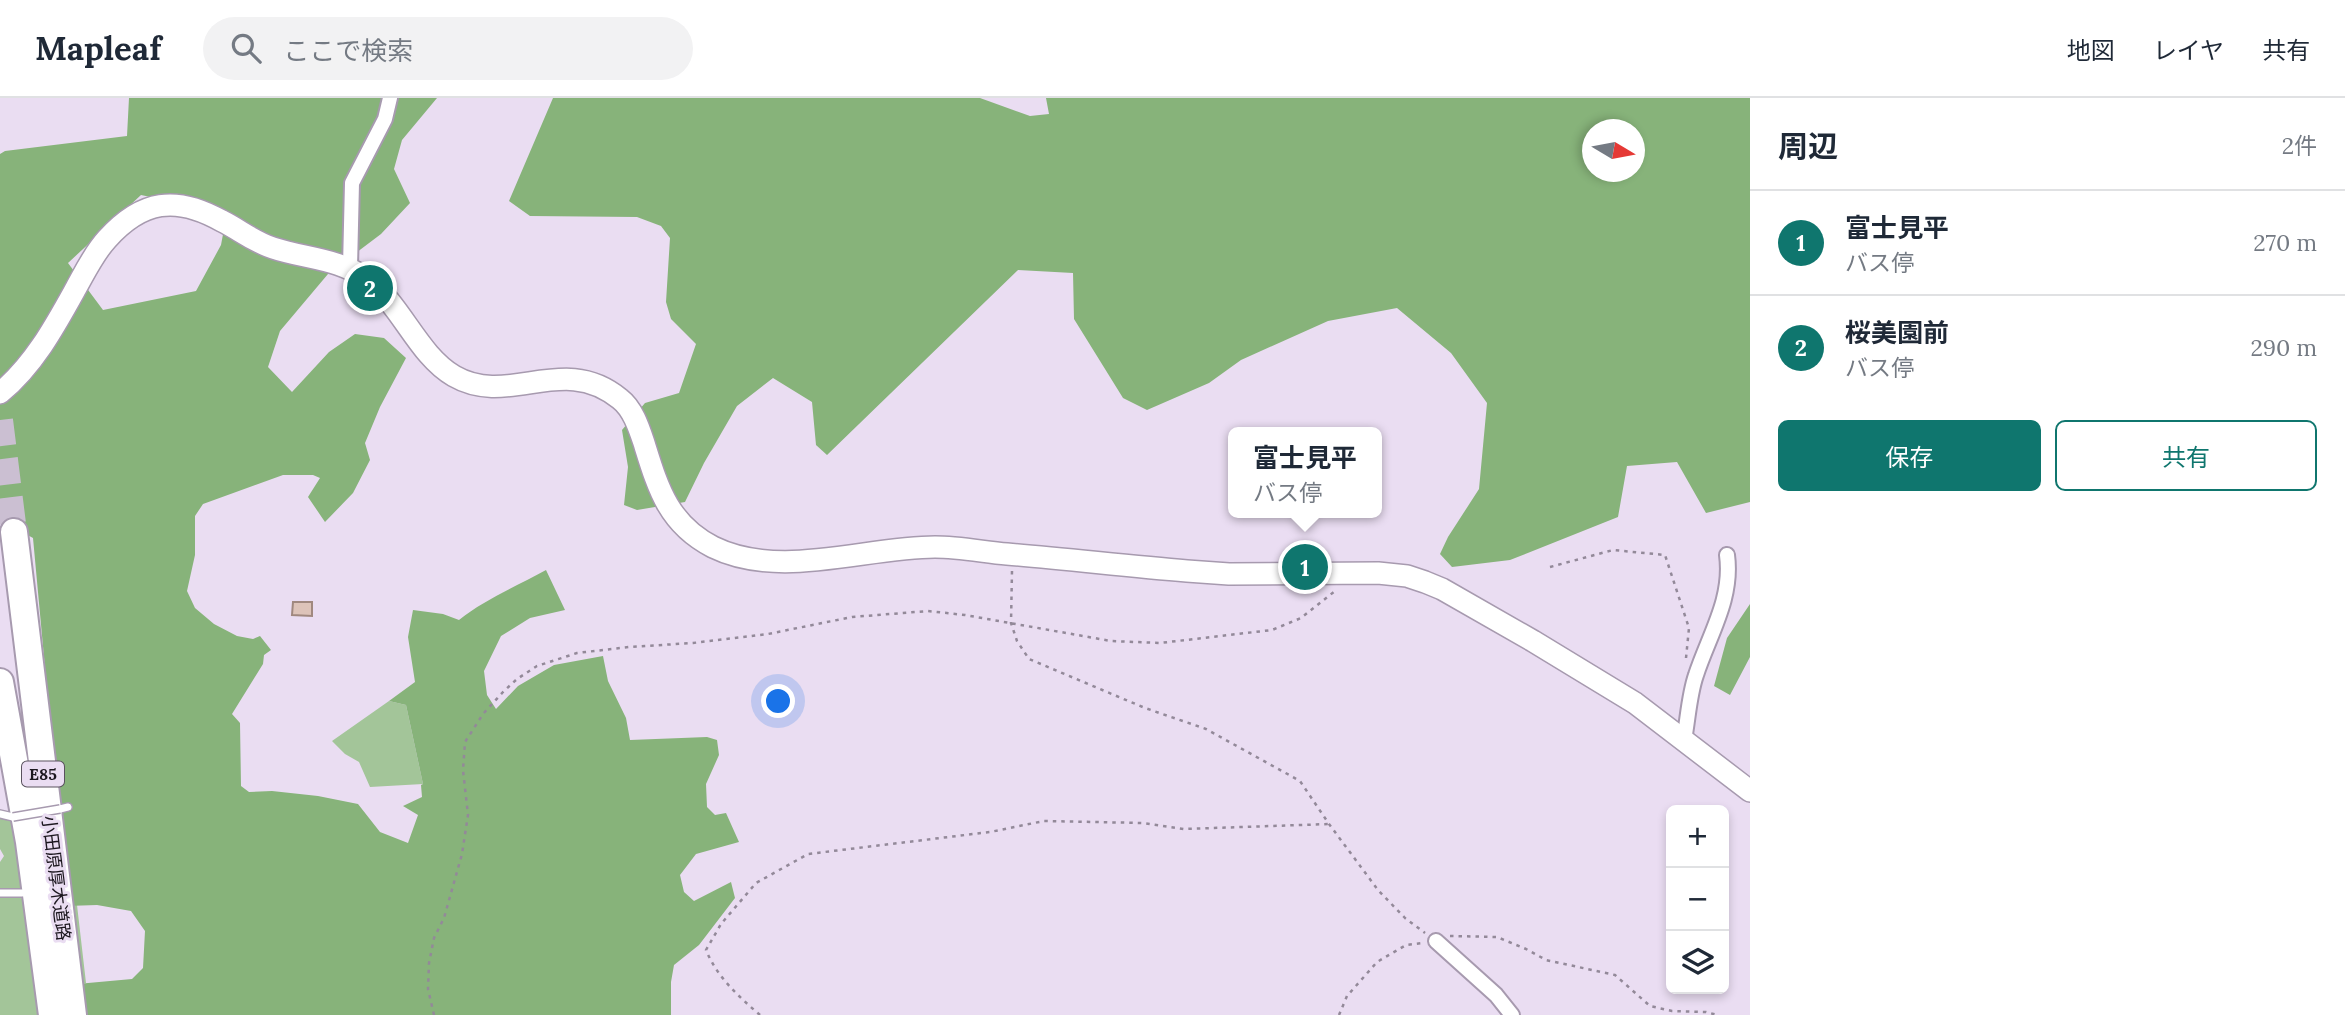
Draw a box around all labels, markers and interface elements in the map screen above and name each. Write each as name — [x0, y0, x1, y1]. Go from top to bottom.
search box — [203, 17, 693, 80]
text: Mapleaf — [35, 27, 161, 69]
icon: search — [227, 29, 265, 67]
text: ここで検索 — [283, 34, 413, 67]
text: 地図 — [2067, 35, 2115, 66]
text: レイヤ — [2153, 35, 2224, 66]
text: 共有 — [2262, 35, 2310, 66]
north arrow — [1582, 119, 1645, 182]
text: 周辺 — [1778, 127, 1838, 165]
text: 2件 — [2282, 131, 2317, 160]
text: 富士見平 — [1845, 211, 1949, 244]
text: 1 — [1796, 228, 1806, 257]
text: 270 m — [2253, 228, 2317, 257]
text: バス停 — [1845, 248, 1914, 277]
pin: 2 — [347, 262, 393, 314]
text: 桜美園前 — [1845, 316, 1949, 349]
text: 2 — [1795, 333, 1807, 362]
text: 290 m — [2250, 333, 2317, 362]
text: バス停 — [1845, 353, 1914, 382]
button: 保存 — [1778, 420, 2041, 491]
button: 共有 — [2055, 420, 2317, 491]
popup — [1228, 427, 1382, 518]
text: 富士見平 — [1253, 441, 1357, 474]
text: バス停 — [1253, 478, 1322, 507]
pin: 1 — [1282, 541, 1328, 593]
your location — [761, 684, 795, 718]
road number: E85 — [22, 762, 64, 786]
map controls — [1666, 805, 1729, 994]
button: + — [1666, 805, 1729, 868]
street label: 小田原厚木道路 — [37, 814, 76, 942]
button: − — [1666, 868, 1729, 931]
button: layers — [1666, 931, 1729, 994]

